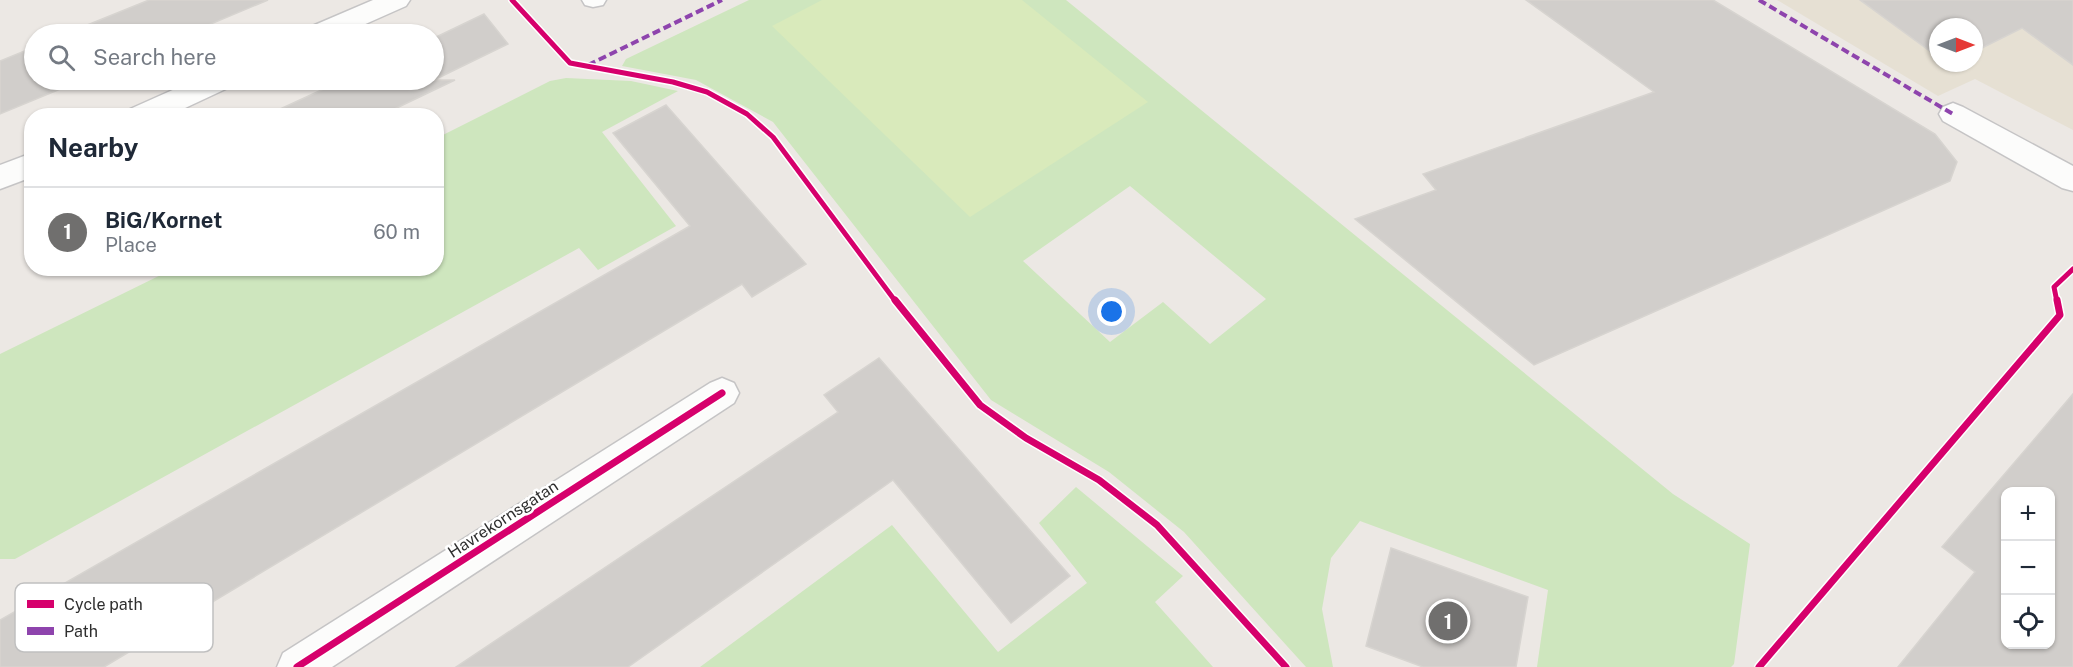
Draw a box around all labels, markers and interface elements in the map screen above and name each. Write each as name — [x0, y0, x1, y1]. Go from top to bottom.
north arrow — [1929, 18, 1983, 72]
search box — [24, 24, 444, 90]
icon: search — [45, 41, 78, 74]
text: Search here — [93, 44, 217, 70]
text: Nearby — [48, 132, 138, 163]
text: BiG/Kornet — [105, 207, 222, 233]
text: 1 — [63, 220, 72, 244]
text: 60 m — [373, 220, 420, 244]
text: Place — [105, 233, 157, 257]
your location — [1097, 297, 1126, 326]
street label: Havrekornsgatan — [444, 476, 562, 562]
map controls — [2001, 487, 2055, 649]
button: + — [2001, 487, 2055, 541]
button: − — [2001, 541, 2055, 595]
legend — [15, 583, 213, 652]
text: Cycle path — [64, 595, 143, 614]
button: locate — [2001, 595, 2055, 649]
pin: 1 — [1428, 598, 1468, 644]
text: Path — [64, 622, 98, 641]

